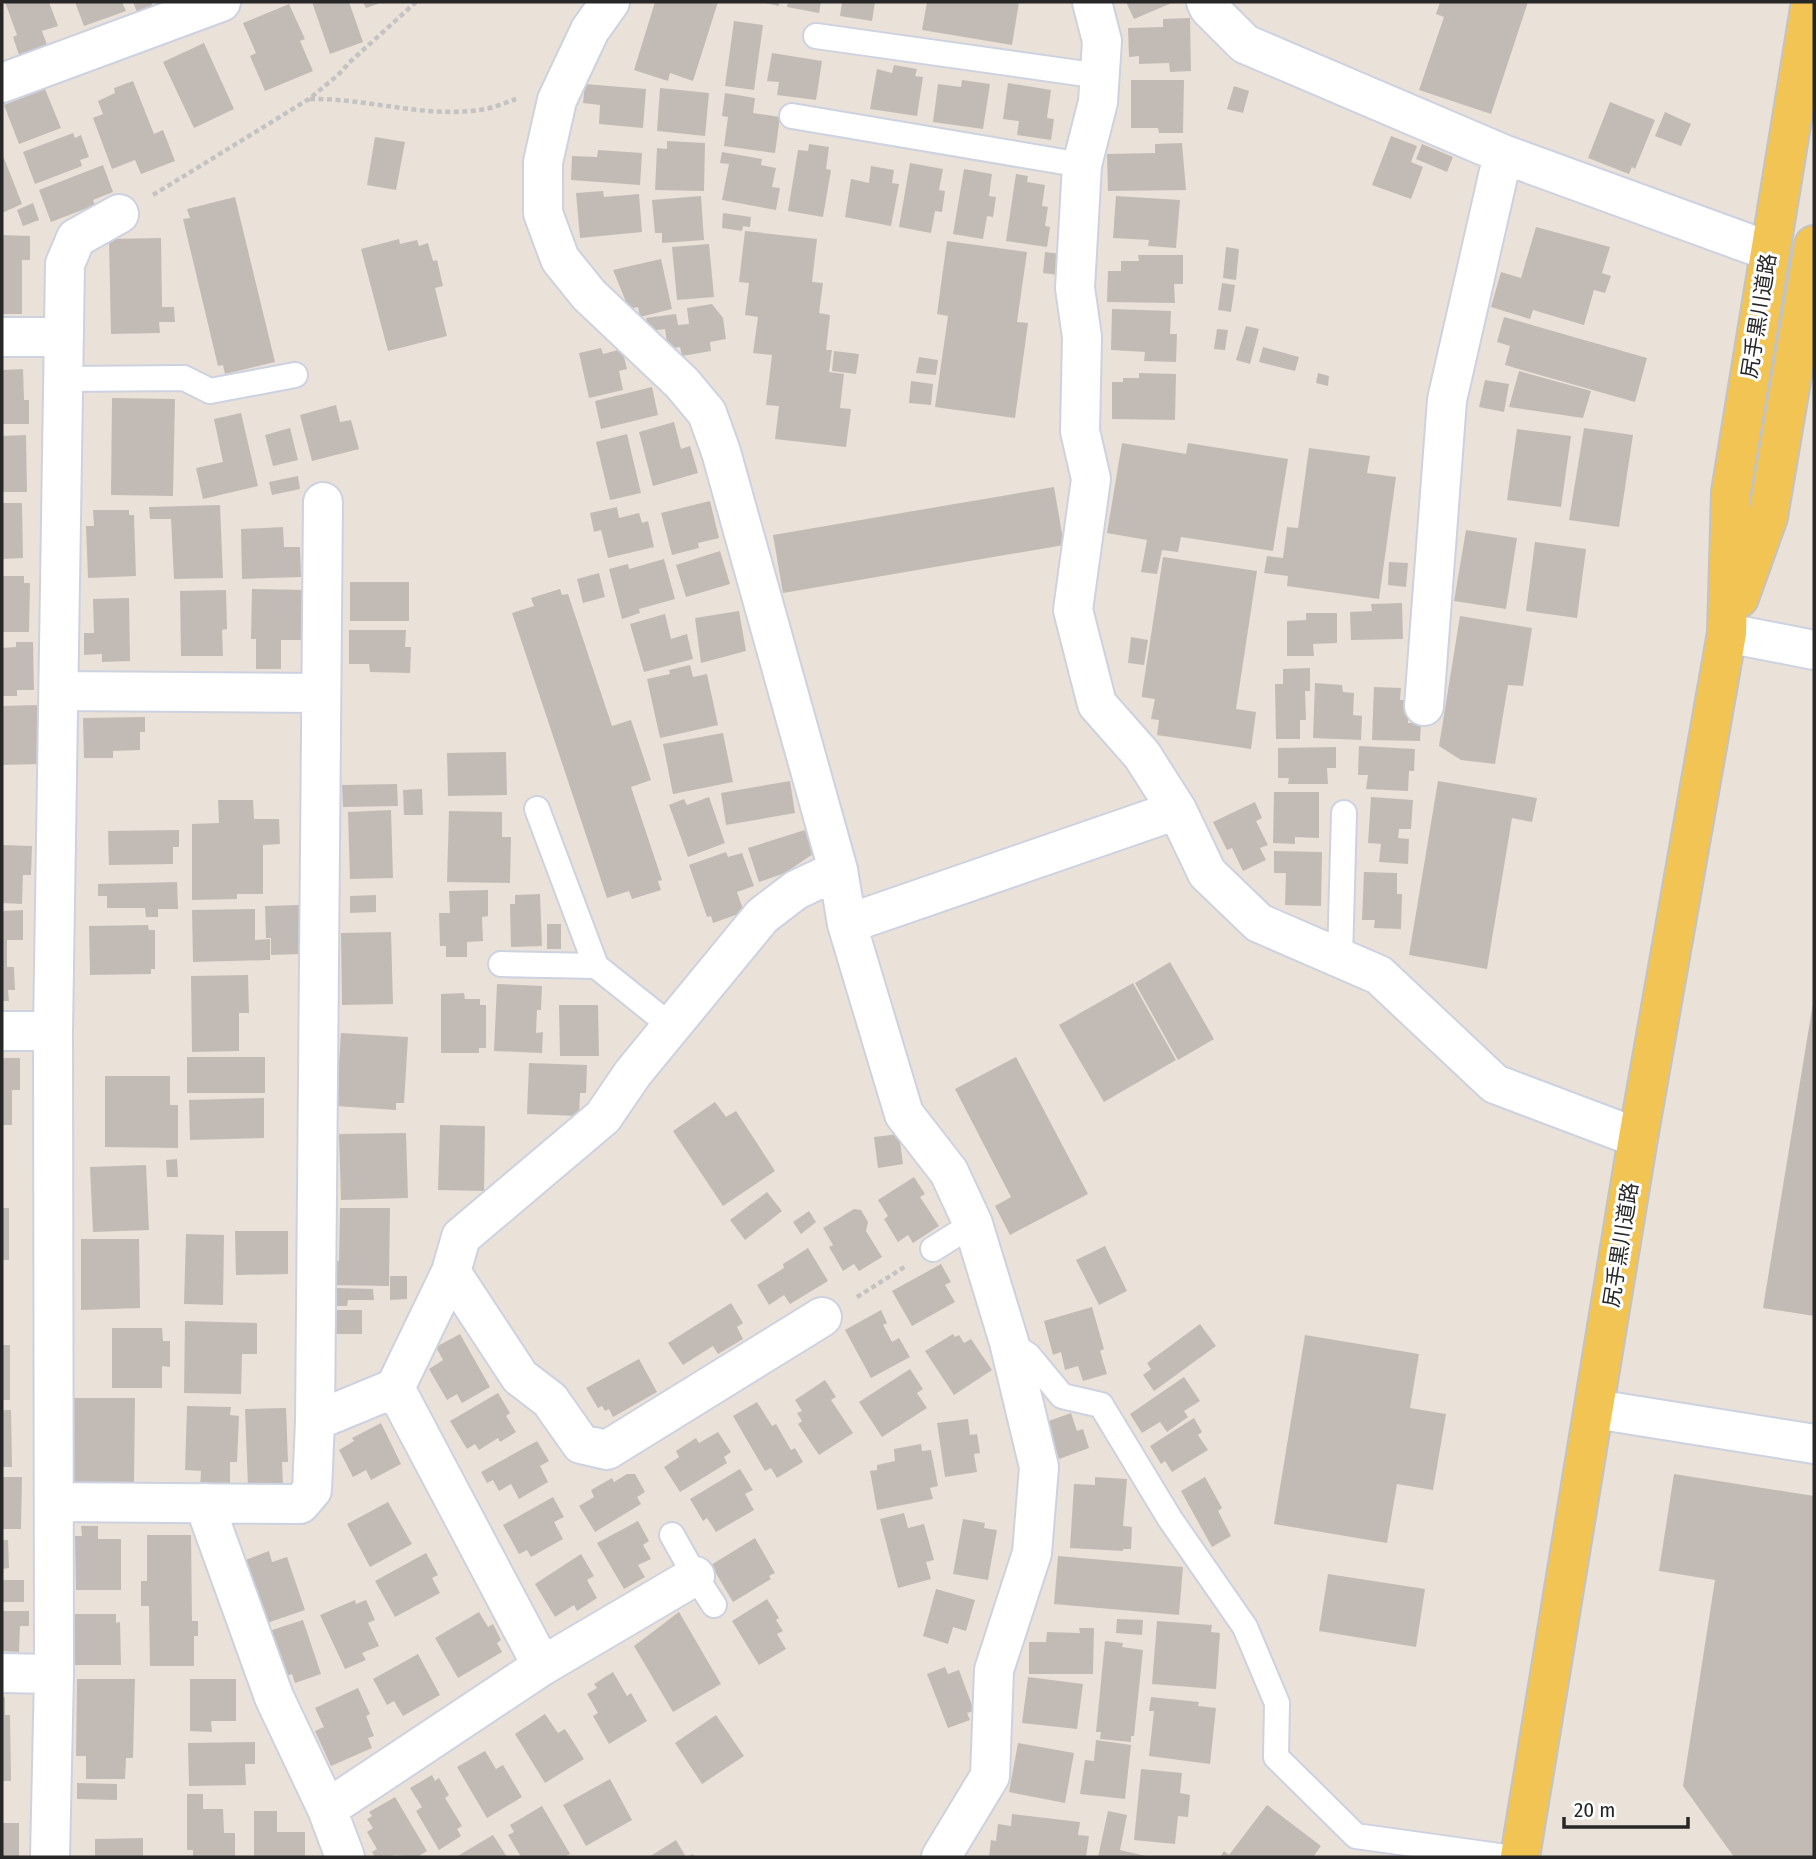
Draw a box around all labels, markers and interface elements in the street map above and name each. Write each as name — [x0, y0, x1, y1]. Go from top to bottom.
street label: 尻手黒川道路 — [1736, 252, 1782, 380]
street label: 尻手黒川道路 — [1598, 1181, 1644, 1309]
scale bar — [1564, 1786, 1688, 1830]
text: 20 m — [1574, 1797, 1615, 1823]

